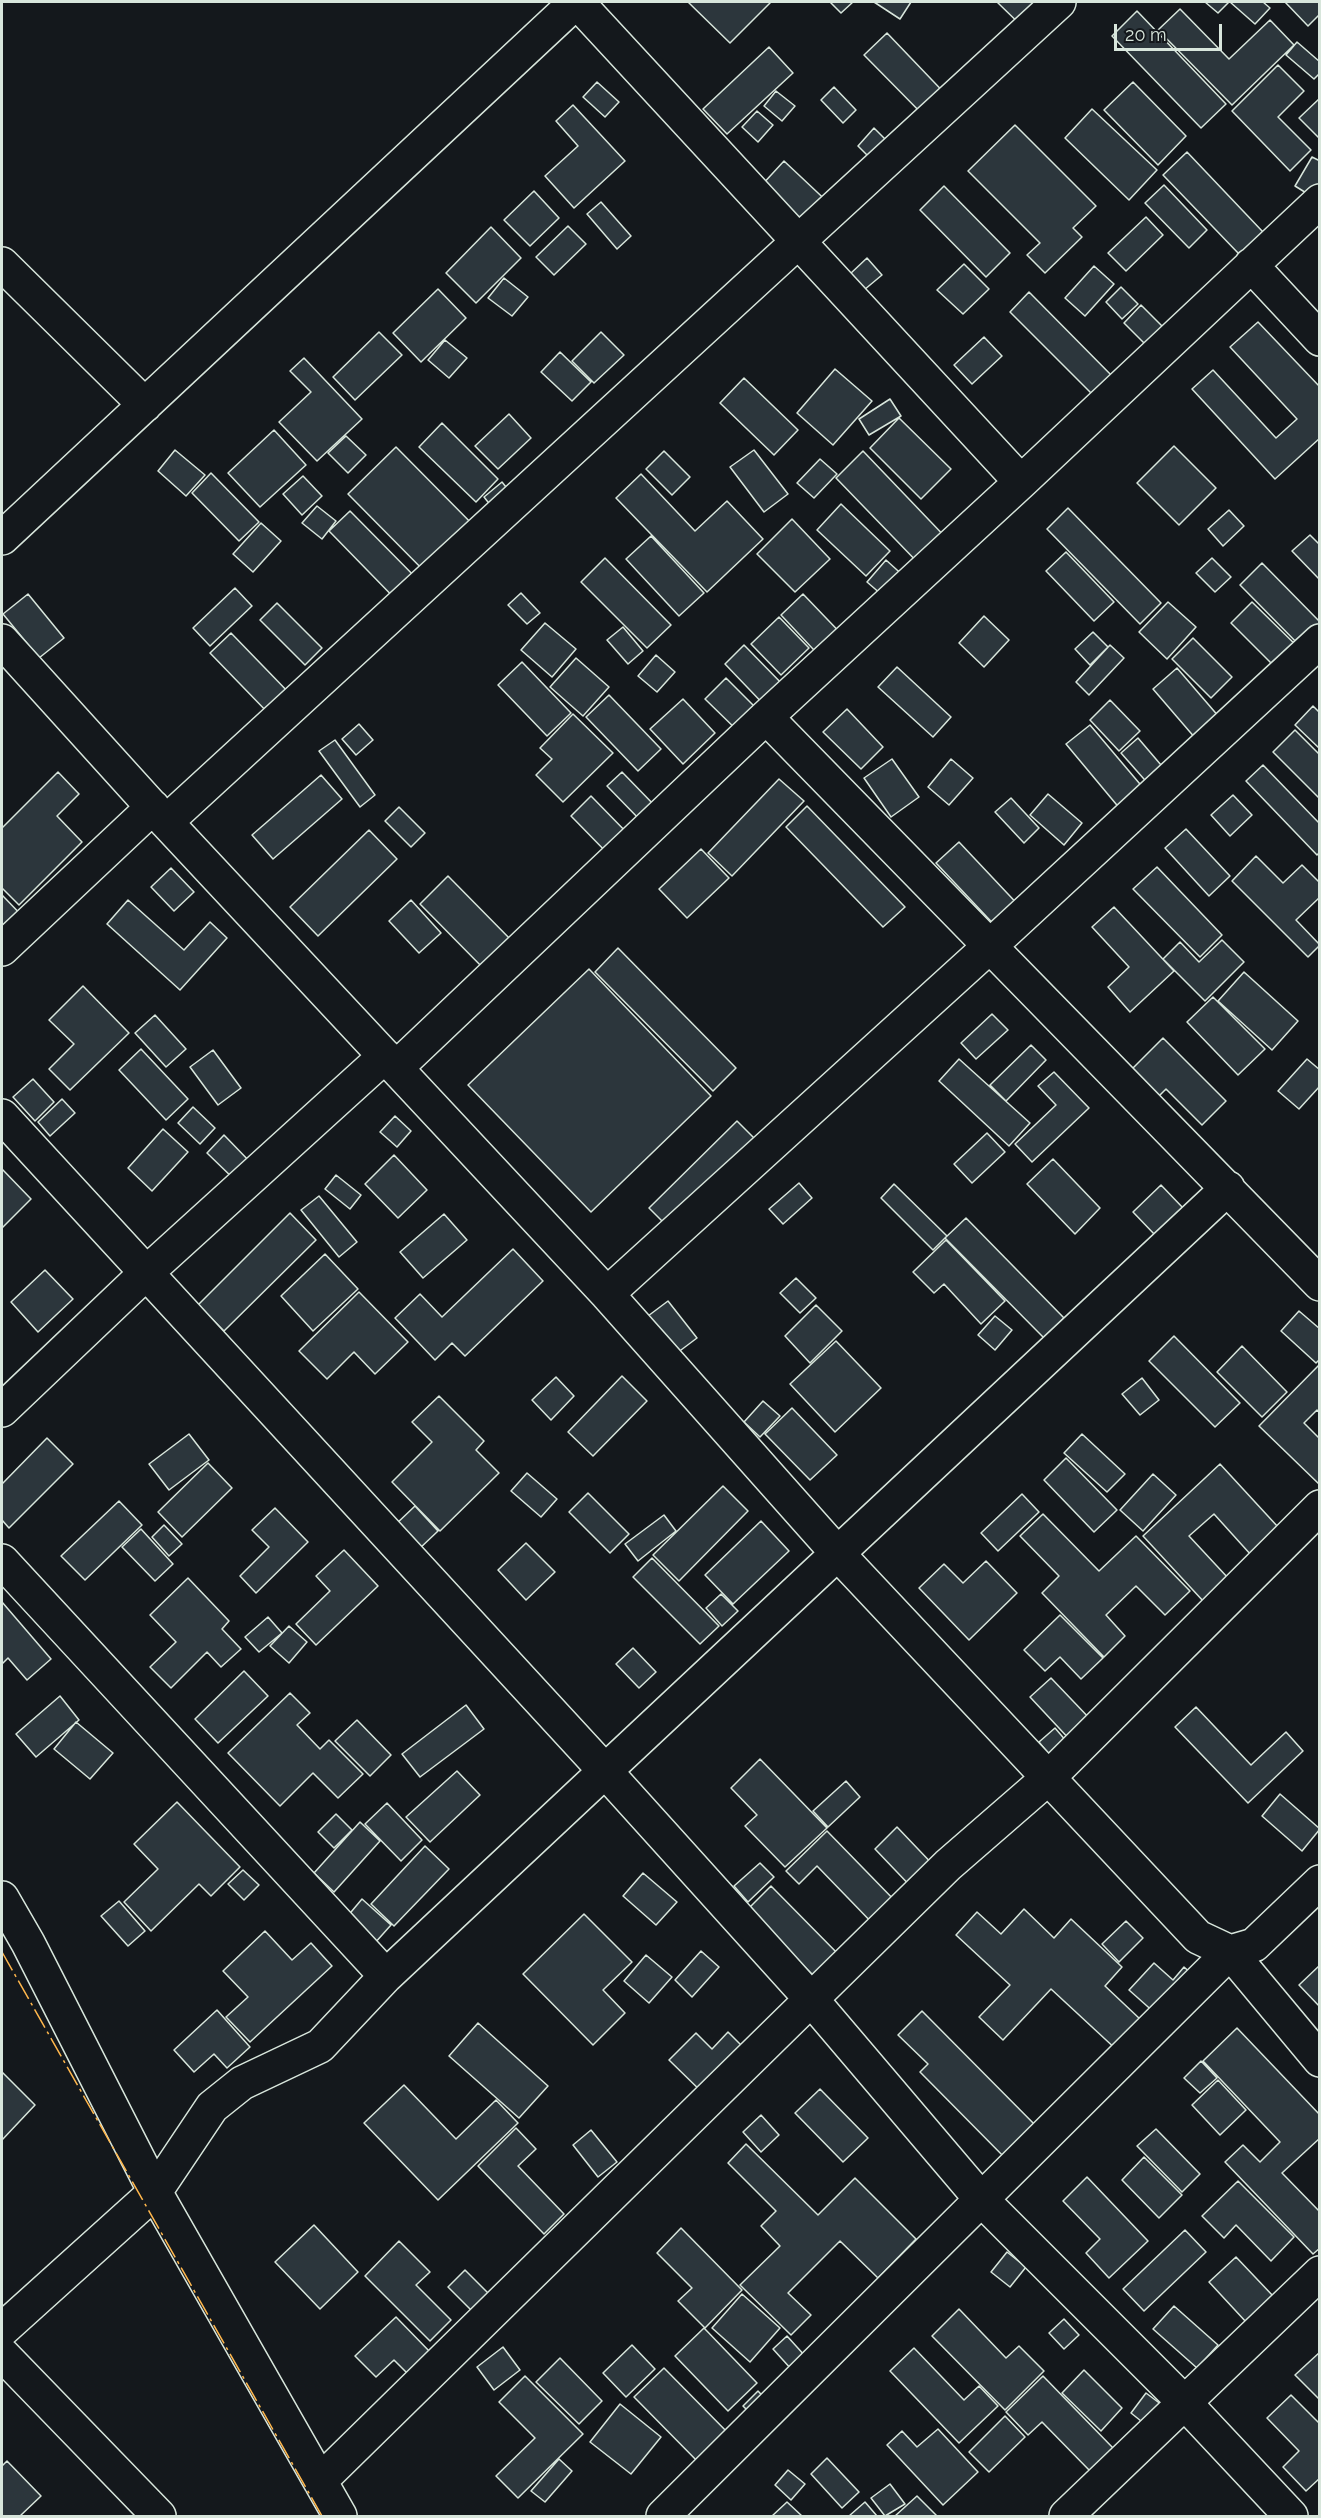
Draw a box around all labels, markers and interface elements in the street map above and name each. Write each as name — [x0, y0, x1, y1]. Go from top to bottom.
scale bar — [1117, 12, 1225, 50]
text: 20 m — [1125, 24, 1167, 45]

